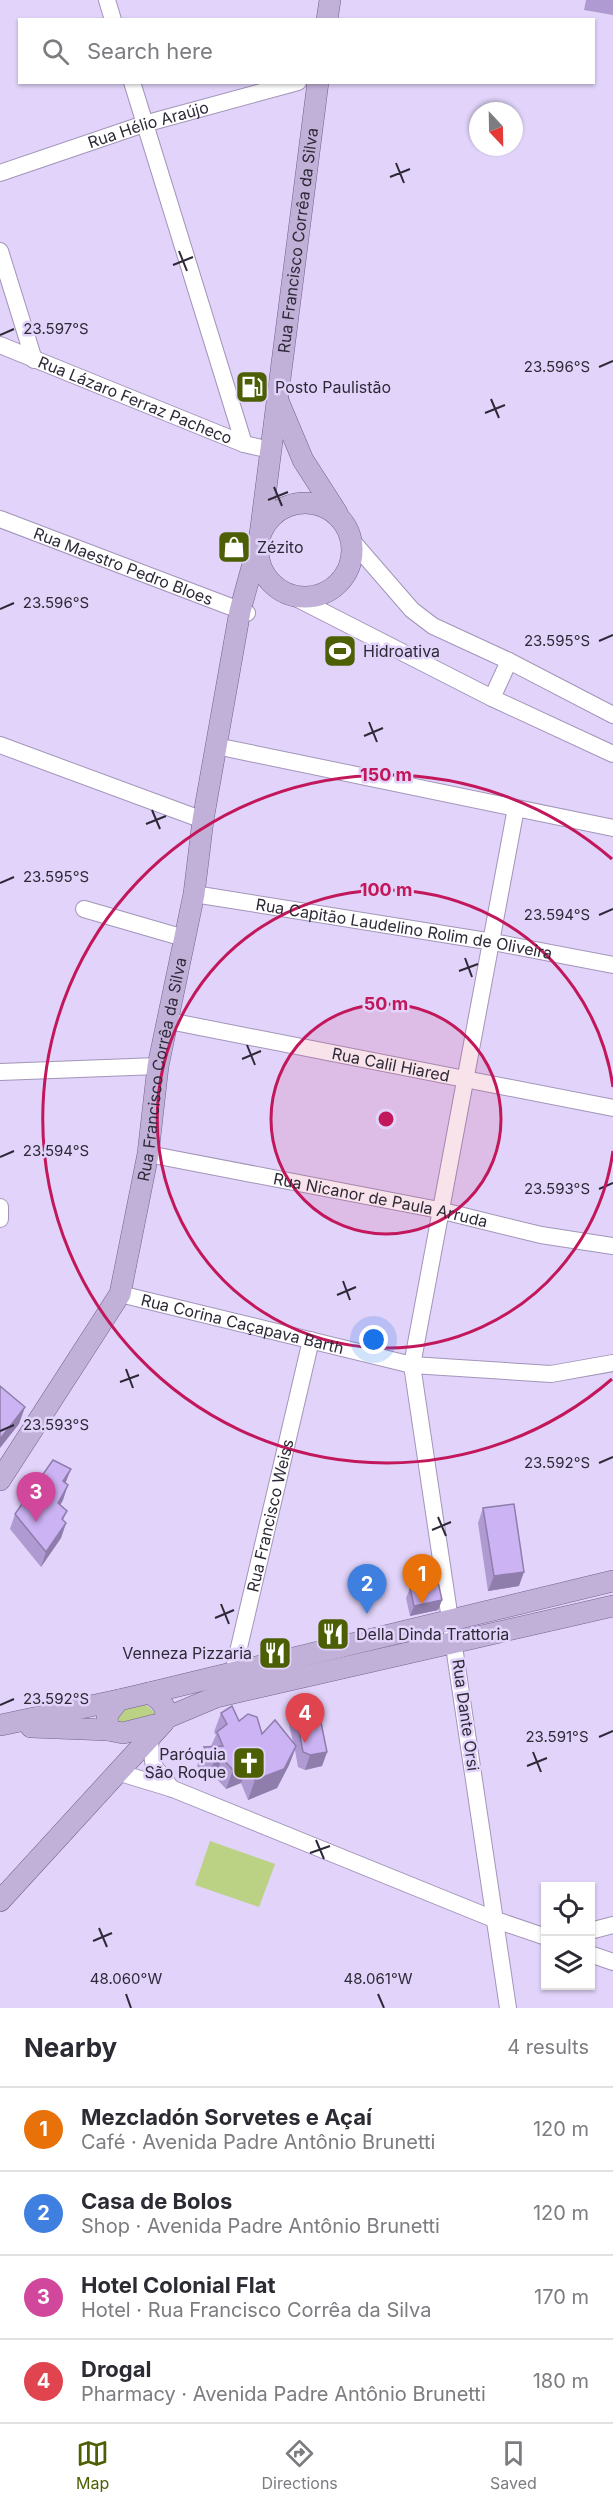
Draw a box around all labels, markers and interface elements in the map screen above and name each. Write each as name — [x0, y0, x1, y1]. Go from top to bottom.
search box — [18, 18, 595, 84]
icon: search — [39, 35, 72, 68]
text: Search here — [87, 38, 213, 64]
street label: Rua Hélio Araújo — [85, 97, 211, 152]
north arrow — [469, 102, 523, 156]
street label: Rua Francisco Corrêa da Silva — [273, 127, 322, 354]
text: 23.597°S — [23, 319, 89, 338]
street label: Rua Lázaro Ferraz Pacheco — [35, 352, 235, 448]
text: 23.596°S — [524, 357, 590, 376]
fuel station icon: Posto Paulistão — [234, 369, 270, 405]
place label: Posto Paulistão — [275, 377, 391, 397]
street label: Rua Maestro Pedro Bloes — [31, 523, 216, 609]
shop icon: Zézito — [216, 529, 252, 565]
place label: Zézito — [257, 537, 304, 557]
text: 23.596°S — [23, 593, 89, 612]
text: 23.595°S — [524, 631, 590, 650]
sports icon: Hidroativa — [322, 633, 358, 669]
place label: Hidroativa — [363, 641, 440, 661]
text: 150 m — [360, 764, 412, 785]
text: 23.595°S — [23, 867, 89, 886]
text: 100 m — [360, 879, 412, 900]
street label: Rua Capitão Laudelino Rolim de Oliveira — [254, 894, 554, 963]
text: 23.594°S — [524, 905, 590, 924]
street label: Rua Francisco Corrêa da Silva — [133, 955, 190, 1183]
text: 50 m — [364, 993, 408, 1014]
street label: Rua Calil Hiared — [330, 1043, 451, 1086]
centre of rings — [376, 1109, 396, 1129]
text: 23.594°S — [23, 1141, 89, 1160]
street label: Rua Nicanor de Paula Arruda — [272, 1168, 490, 1232]
text: 23.593°S — [524, 1179, 590, 1198]
street label: Rua Corina Caçapava Barth — [139, 1289, 346, 1358]
your location — [359, 1325, 388, 1354]
text: 23.593°S — [23, 1415, 89, 1434]
street label: Rua Francisco Weiss — [242, 1437, 297, 1594]
text: 23.592°S — [524, 1453, 590, 1472]
pin: 3 — [16, 1472, 56, 1522]
pin: 1 — [402, 1554, 442, 1604]
pin: 2 — [348, 1564, 386, 1614]
restaurant icon: Della Dinda Trattoria — [315, 1616, 351, 1652]
place label: Della Dinda Trattoria — [356, 1624, 509, 1644]
restaurant icon: Venneza Pizzaria — [257, 1635, 293, 1671]
place label: Venneza Pizzaria — [122, 1643, 252, 1663]
street label: Rua Dante Orsi — [448, 1658, 484, 1772]
text: 23.592°S — [23, 1689, 89, 1708]
pin: 4 — [286, 1694, 324, 1743]
text: 23.591°S — [525, 1727, 589, 1746]
place label: Paróquia São Roque — [144, 1744, 226, 1782]
church icon: Paróquia São Roque — [231, 1745, 267, 1781]
map controls — [541, 1882, 595, 1990]
button: locate — [541, 1882, 595, 1936]
button: layers — [541, 1936, 595, 1990]
text: 48.060°W — [90, 1969, 162, 1988]
text: 48.061°W — [343, 1969, 413, 1988]
text: Nearby — [24, 2032, 117, 2063]
text: 4 results — [507, 2035, 589, 2059]
text: Mezcladón Sorvetes e Açaí — [81, 2104, 372, 2130]
text: 1 — [39, 2117, 48, 2141]
text: 120 m — [533, 2117, 589, 2141]
text: Café · Avenida Padre Antônio Brunetti — [81, 2130, 435, 2154]
text: Casa de Bolos — [81, 2188, 232, 2214]
text: 2 — [37, 2201, 50, 2225]
text: 120 m — [533, 2201, 589, 2225]
text: Shop · Avenida Padre Antônio Brunetti — [81, 2214, 440, 2238]
text: Hotel Colonial Flat — [81, 2272, 276, 2298]
text: 3 — [37, 2285, 50, 2309]
text: 170 m — [534, 2285, 589, 2309]
text: Hotel · Rua Francisco Corrêa da Silva — [81, 2298, 431, 2322]
text: Drogal — [81, 2356, 151, 2382]
text: 4 — [37, 2369, 50, 2393]
text: 180 m — [533, 2369, 589, 2393]
text: Pharmacy · Avenida Padre Antônio Brunetti — [81, 2382, 486, 2406]
tab: Map — [76, 2437, 109, 2493]
tab: Directions — [262, 2437, 338, 2493]
tab: Saved — [490, 2437, 537, 2493]

